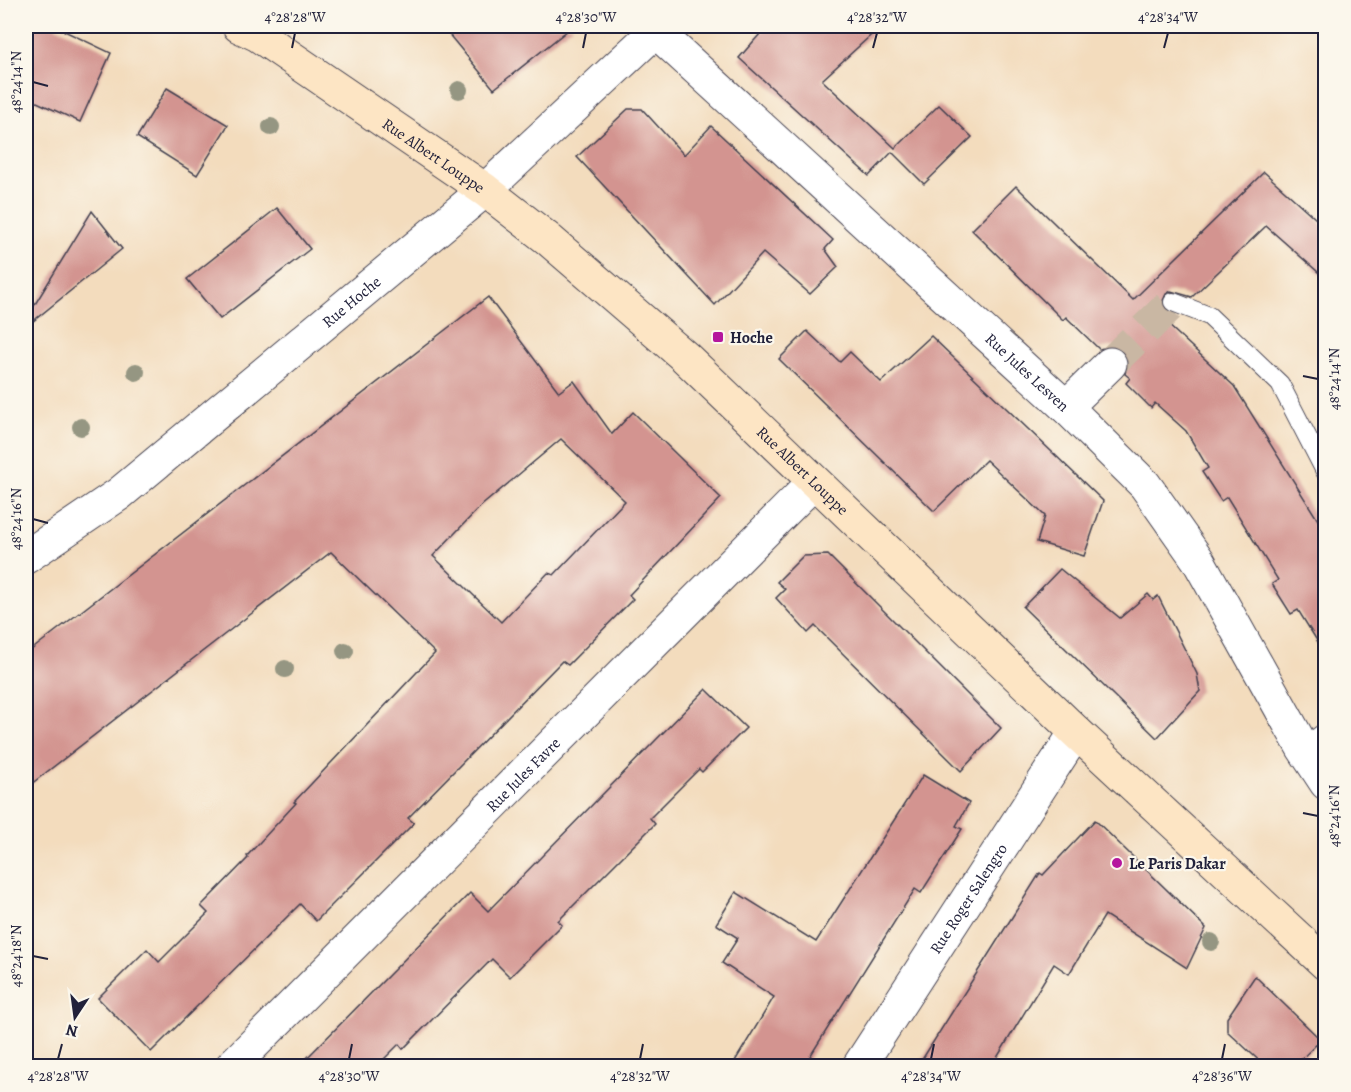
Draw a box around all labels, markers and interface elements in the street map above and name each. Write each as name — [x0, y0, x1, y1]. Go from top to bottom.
text: 4°28'28"W — [264, 7, 326, 27]
text: 4°28'30"W — [555, 7, 617, 27]
text: 4°28'32"W — [847, 7, 907, 27]
text: 4°28'34"W — [1138, 7, 1198, 27]
text: 48°24'14"N — [6, 51, 26, 113]
street label: Rue Albert Louppe — [378, 113, 489, 199]
street label: Rue Hoche — [318, 271, 386, 333]
place label: Hoche — [730, 327, 773, 349]
street label: Rue Jules Lesven — [980, 328, 1074, 417]
marker: Hoche — [711, 330, 725, 344]
text: 48°24'14"N — [1324, 348, 1344, 410]
street label: Rue Albert Louppe — [751, 421, 853, 520]
text: 48°24'16"N — [6, 488, 26, 550]
street label: Rue Jules Favre — [481, 733, 566, 817]
text: 48°24'16"N — [1324, 785, 1344, 847]
street label: Rue Roger Salengro — [925, 839, 1013, 958]
place label: Le Paris Dakar — [1129, 853, 1226, 875]
marker: Le Paris Dakar — [1110, 856, 1124, 870]
text: 48°24'18"N — [6, 924, 26, 987]
north arrow — [45, 987, 105, 1047]
text: N — [63, 1019, 80, 1043]
text: 4°28'28"W — [27, 1066, 89, 1086]
text: 4°28'30"W — [318, 1066, 380, 1086]
text: 4°28'32"W — [610, 1066, 670, 1086]
text: 4°28'34"W — [901, 1066, 961, 1086]
text: 4°28'36"W — [1192, 1066, 1252, 1086]

